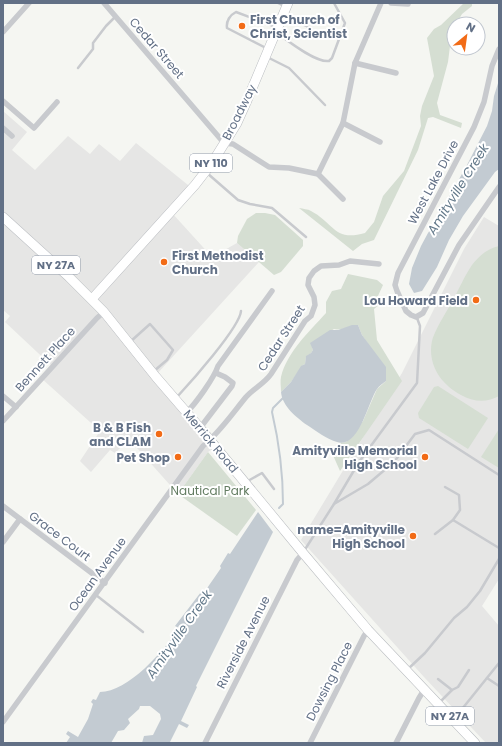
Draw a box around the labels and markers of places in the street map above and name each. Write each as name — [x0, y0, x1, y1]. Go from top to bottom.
place label: First Church of Christ, Scientist — [250, 11, 347, 42]
marker: First Church of Christ, Scientist — [237, 21, 247, 31]
place label: First Methodist Church — [172, 247, 264, 278]
marker: First Methodist Church — [159, 257, 169, 267]
place label: Lou Howard Field — [364, 292, 468, 309]
marker: Lou Howard Field — [471, 295, 481, 305]
place label: B & B Fish and CLAM — [89, 419, 151, 450]
marker: B & B Fish and CLAM — [154, 429, 164, 439]
place label: Amityville Memorial High School — [292, 442, 417, 473]
place label: Pet Shop — [116, 449, 170, 466]
marker: Pet Shop — [173, 452, 183, 462]
marker: Amityville Memorial High School — [420, 452, 430, 462]
place label: name=Amityville High School — [297, 521, 406, 552]
marker: name=Amityville High School — [408, 531, 418, 541]

